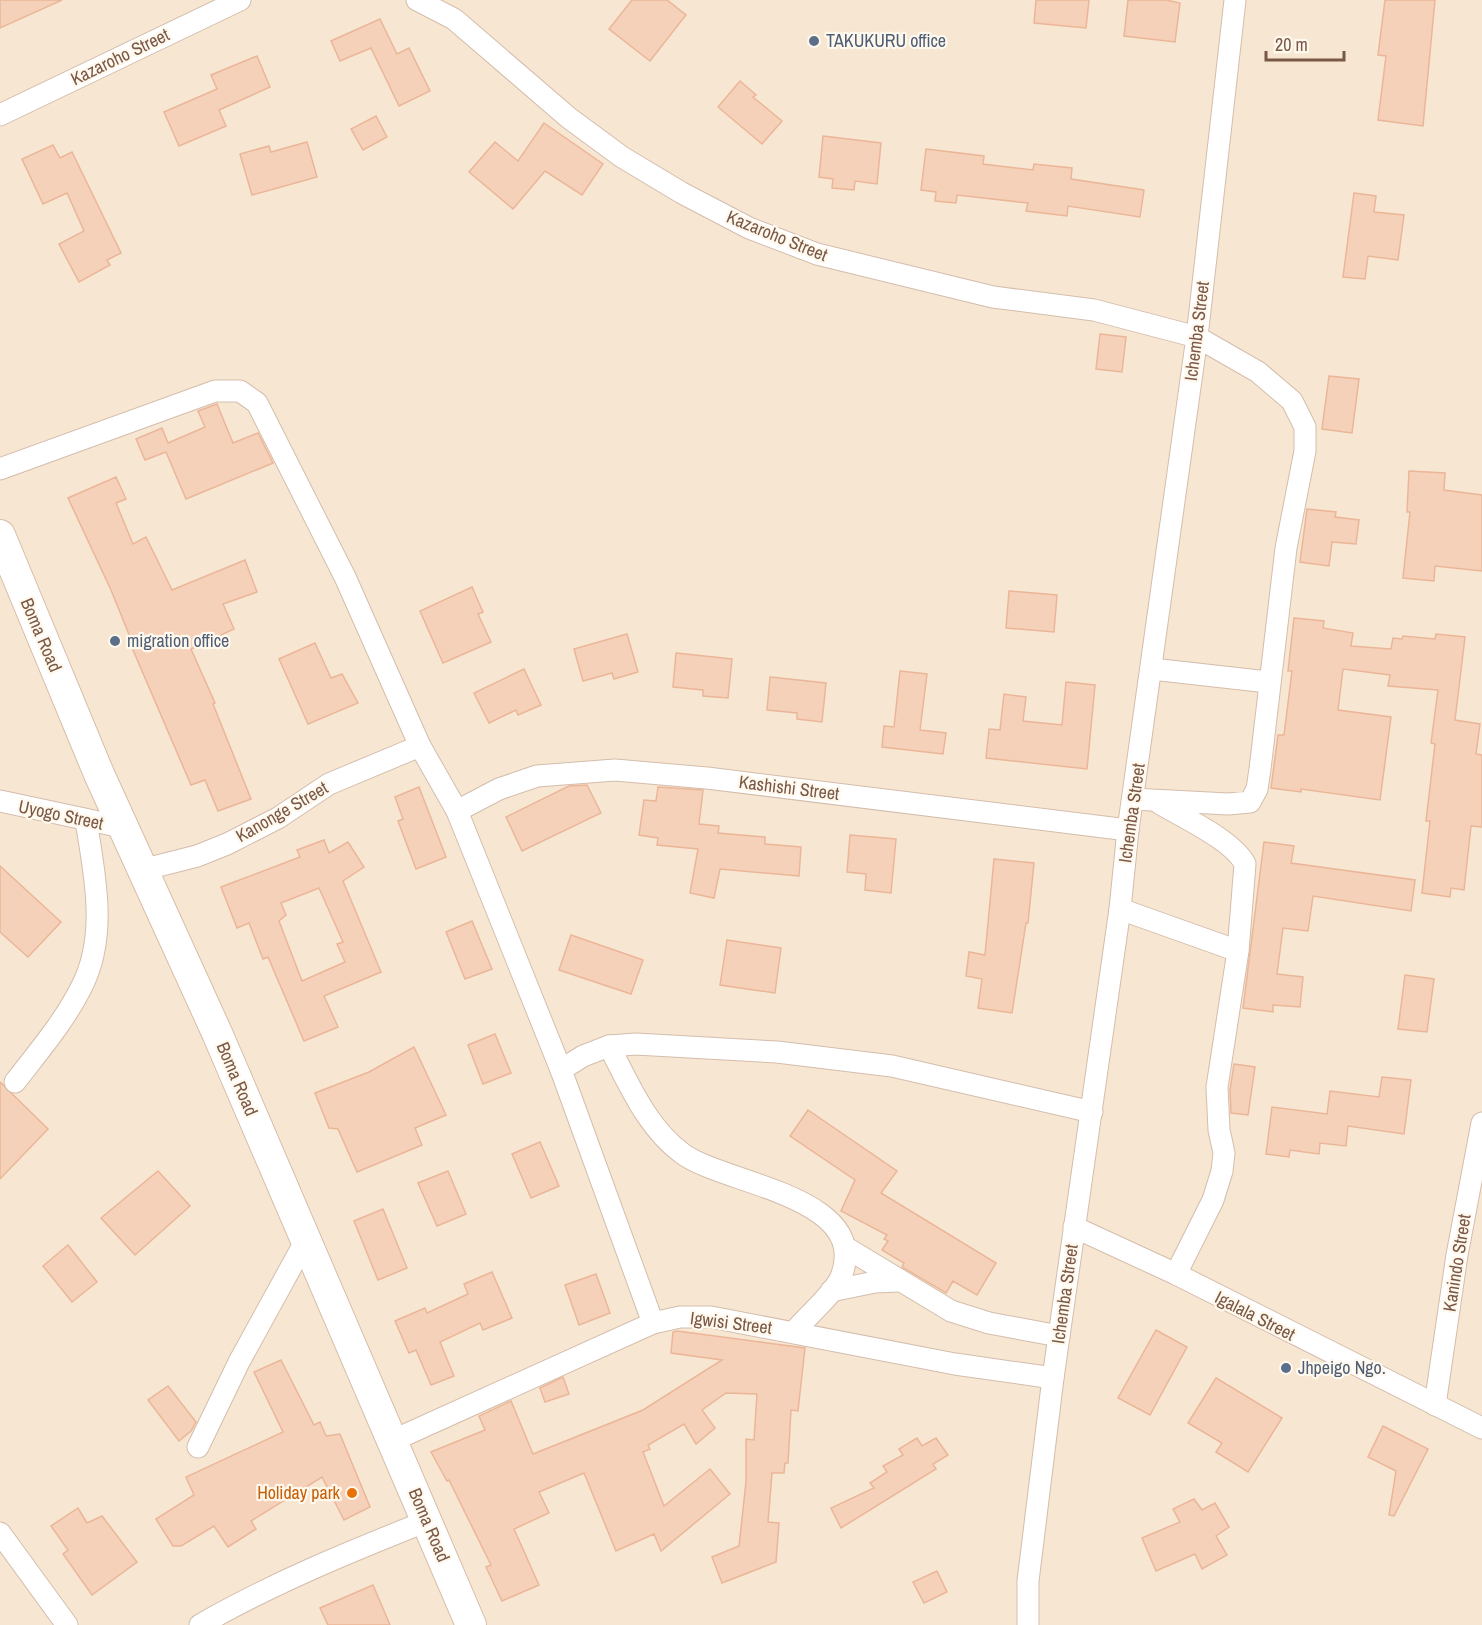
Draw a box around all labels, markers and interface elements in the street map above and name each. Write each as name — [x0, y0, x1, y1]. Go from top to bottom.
street label: Kazaroho Street — [66, 22, 173, 91]
scale bar — [1266, 24, 1344, 62]
place label: TAKUKURU office — [826, 28, 946, 53]
text: 20 m — [1275, 32, 1308, 57]
marker: TAKUKURU office — [807, 34, 821, 48]
street label: Kazaroho Street — [723, 204, 831, 267]
street label: Ichemba Street — [1178, 280, 1215, 382]
street label: Boma Road — [15, 594, 68, 676]
place label: migration office — [127, 628, 229, 653]
marker: migration office — [108, 634, 122, 648]
street label: Ichemba Street — [1112, 762, 1151, 864]
street label: Kashishi Street — [737, 769, 841, 806]
street label: Kanonge Street — [231, 775, 332, 848]
street label: Uyogo Street — [16, 793, 106, 836]
street label: Boma Road — [211, 1038, 264, 1120]
street label: Kanindo Street — [1436, 1212, 1477, 1314]
street label: Ichemba Street — [1045, 1243, 1084, 1345]
street label: Igalala Street — [1211, 1285, 1300, 1346]
street label: Igwisi Street — [689, 1305, 773, 1340]
place label: Jhpeigo Ngo. — [1298, 1355, 1386, 1380]
marker: Jhpeigo Ngo. — [1279, 1361, 1293, 1375]
place label: Holiday park — [257, 1480, 341, 1505]
street label: Boma Road — [403, 1484, 456, 1566]
marker: Holiday park — [345, 1486, 359, 1500]

